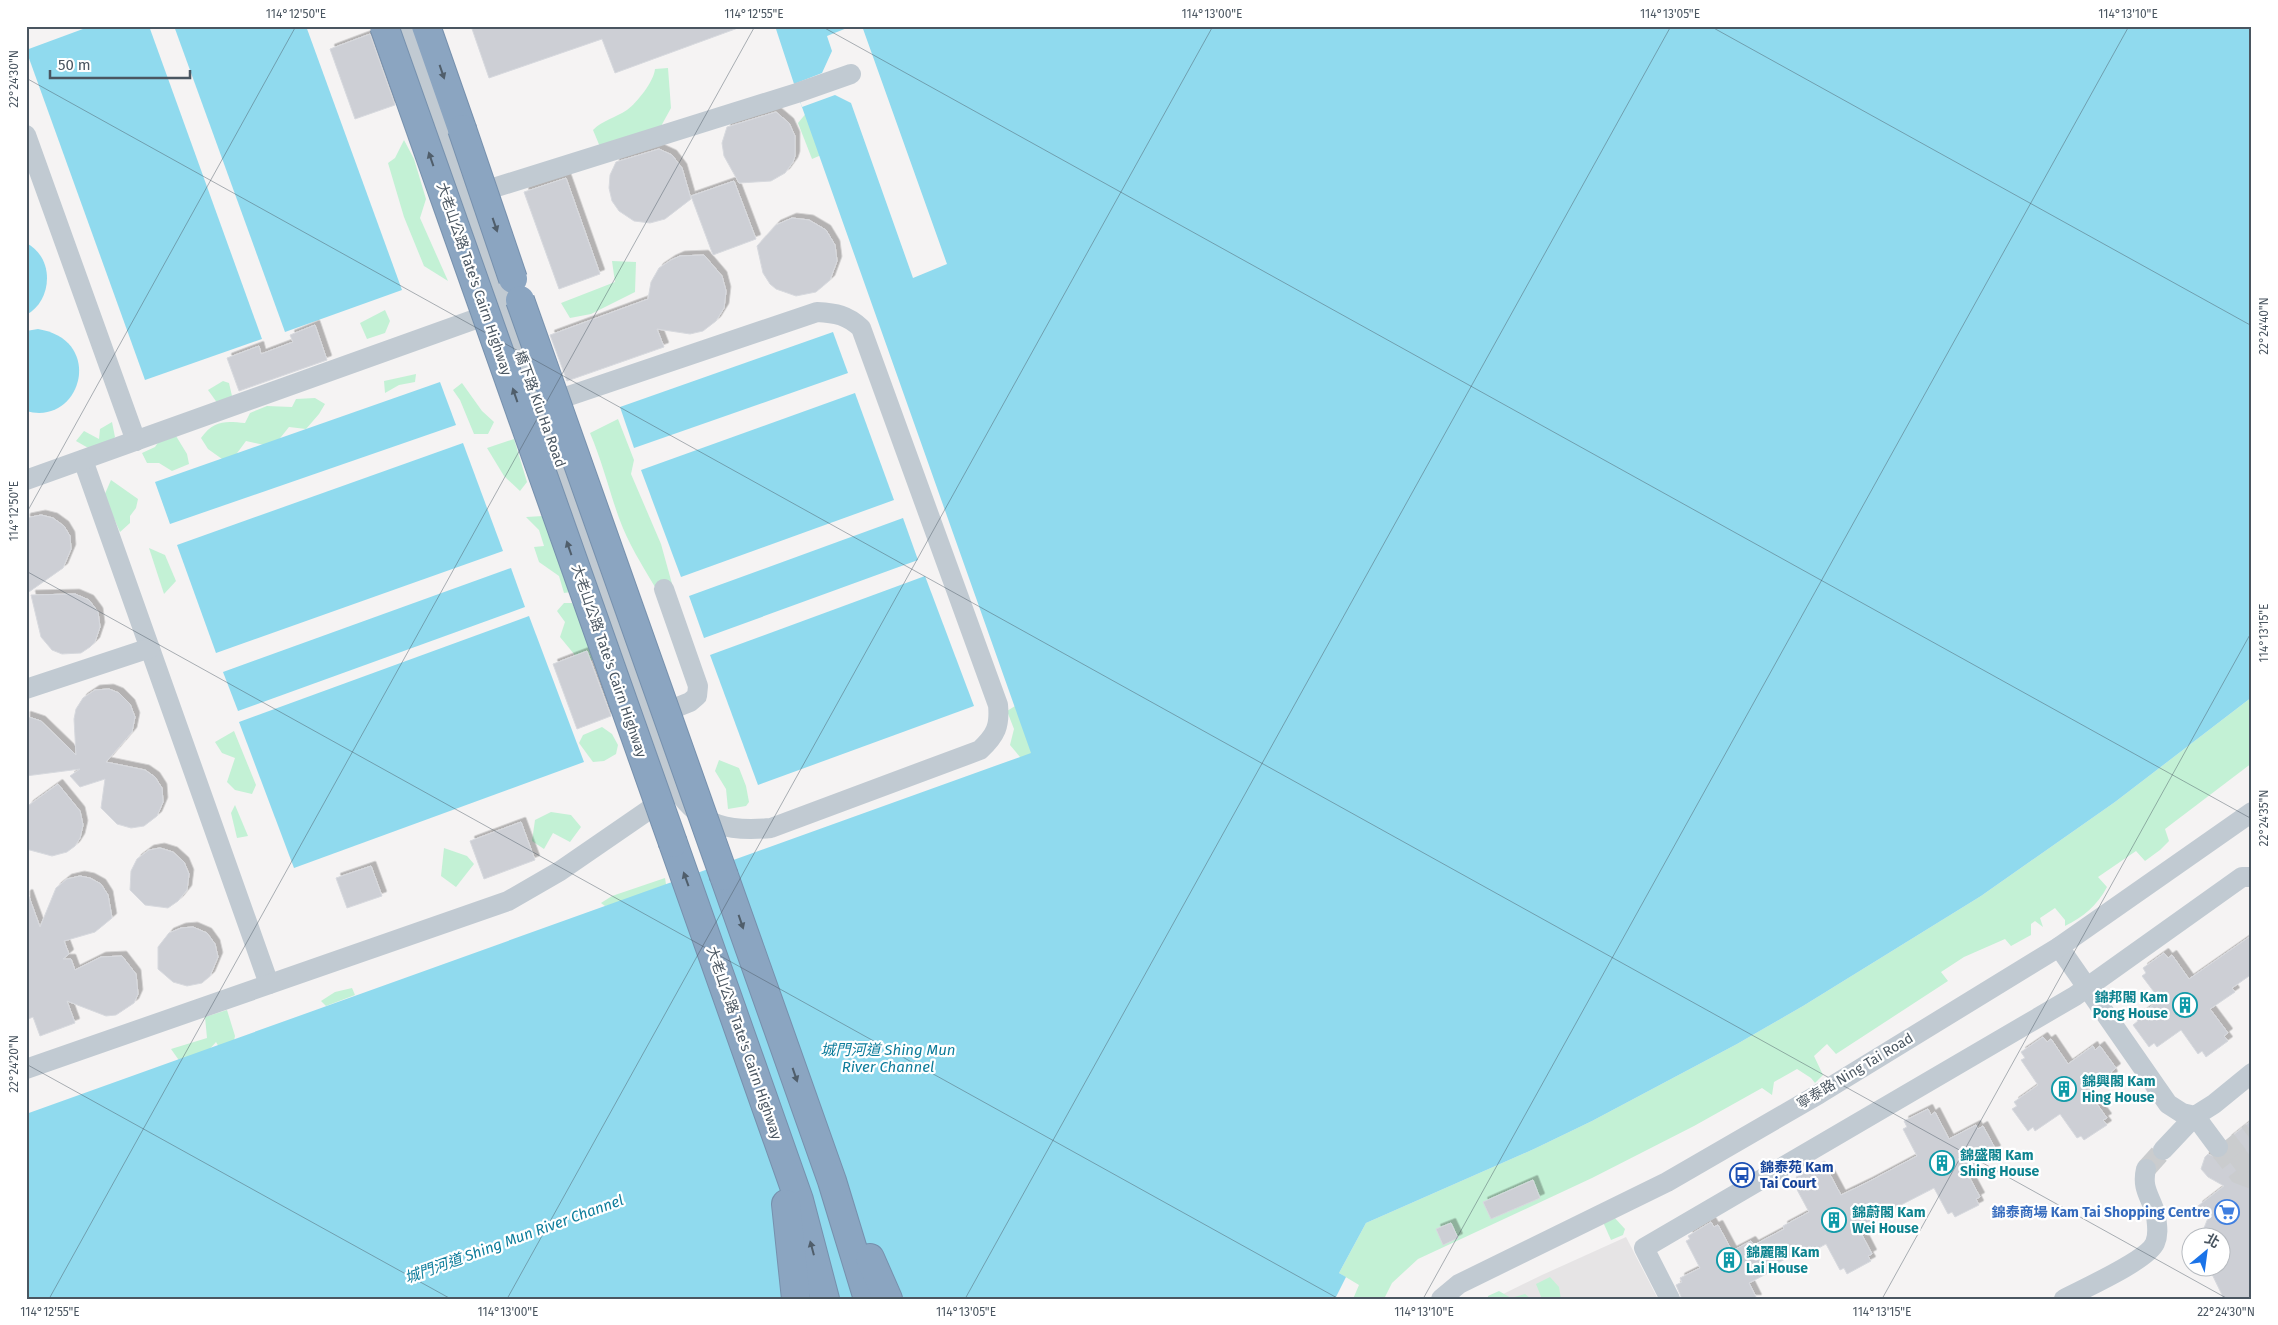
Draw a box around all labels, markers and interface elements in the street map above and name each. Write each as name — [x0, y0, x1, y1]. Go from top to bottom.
text: 114°12'50"E — [266, 7, 326, 21]
text: 114°12'55"E — [724, 7, 784, 21]
text: 114°13'00"E — [1181, 7, 1243, 21]
text: 114°13'05"E — [1640, 7, 1700, 21]
text: 114°13'10"E — [2098, 7, 2158, 21]
scale bar — [50, 48, 190, 80]
text: 22°24'30"N — [7, 50, 21, 108]
text: 50 m — [58, 56, 91, 74]
one-way arrow — [439, 65, 446, 80]
one-way arrow — [427, 151, 435, 166]
street label: 大老山公路 Tate's Cairn Highway — [433, 180, 515, 378]
one-way arrow — [492, 218, 499, 233]
text: 22°24'40"N — [2257, 297, 2271, 355]
street label: 橋下路 Kiu Ha Road — [511, 348, 569, 470]
one-way arrow — [510, 387, 518, 402]
text: 114°12'50"E — [7, 481, 21, 541]
one-way arrow — [565, 540, 572, 555]
street label: 大老山公路 Tate's Cairn Highway — [568, 562, 650, 760]
text: 114°13'15"E — [2257, 604, 2271, 662]
text: 22°24'35"N — [2257, 790, 2271, 846]
one-way arrow — [682, 871, 689, 886]
one-way arrow — [737, 915, 745, 930]
street label: 大老山公路 Tate's Cairn Highway — [703, 944, 785, 1142]
place label: 錦邦閣 Kam Pong House — [2093, 989, 2168, 1022]
building icon: 錦邦閣 Kam Pong House — [2172, 992, 2198, 1018]
street label: 寧泰路 Ning Tai Road — [1794, 1030, 1916, 1112]
text: 22°24'20"N — [7, 1035, 21, 1093]
water label: 城門河道 Shing Mun River Channel — [820, 1041, 956, 1076]
one-way arrow — [791, 1068, 799, 1083]
place label: 錦興閣 Kam Hing House — [2082, 1073, 2156, 1106]
building icon: 錦興閣 Kam Hing House — [2051, 1076, 2077, 1102]
place label: 錦盛閣 Kam Shing House — [1960, 1147, 2039, 1180]
building icon: 錦盛閣 Kam Shing House — [1929, 1150, 1955, 1176]
place label: 錦泰苑 Kam Tai Court — [1760, 1159, 1834, 1192]
bus stop icon: 錦泰苑 Kam Tai Court — [1729, 1162, 1755, 1188]
water label: 城門河道 Shing Mun River Channel — [402, 1191, 626, 1287]
supermarket icon: 錦泰商場 Kam Tai Shopping Centre — [2214, 1199, 2240, 1225]
place label: 錦蔚閣 Kam Wei House — [1852, 1204, 1926, 1237]
place label: 錦泰商場 Kam Tai Shopping Centre — [1991, 1204, 2210, 1221]
building icon: 錦蔚閣 Kam Wei House — [1821, 1207, 1847, 1233]
north arrow — [2180, 1228, 2230, 1278]
text: 北 — [2202, 1230, 2222, 1252]
one-way arrow — [807, 1240, 815, 1255]
place label: 錦麗閣 Kam Lai House — [1746, 1244, 1820, 1277]
building icon: 錦麗閣 Kam Lai House — [1716, 1247, 1742, 1273]
text: 114°12'55"E — [20, 1305, 80, 1319]
text: 114°13'00"E — [477, 1305, 539, 1319]
text: 114°13'05"E — [936, 1305, 996, 1319]
text: 114°13'10"E — [1394, 1305, 1454, 1319]
text: 114°13'15"E — [1853, 1305, 1911, 1319]
text: 22°24'30"N — [2197, 1305, 2255, 1319]

